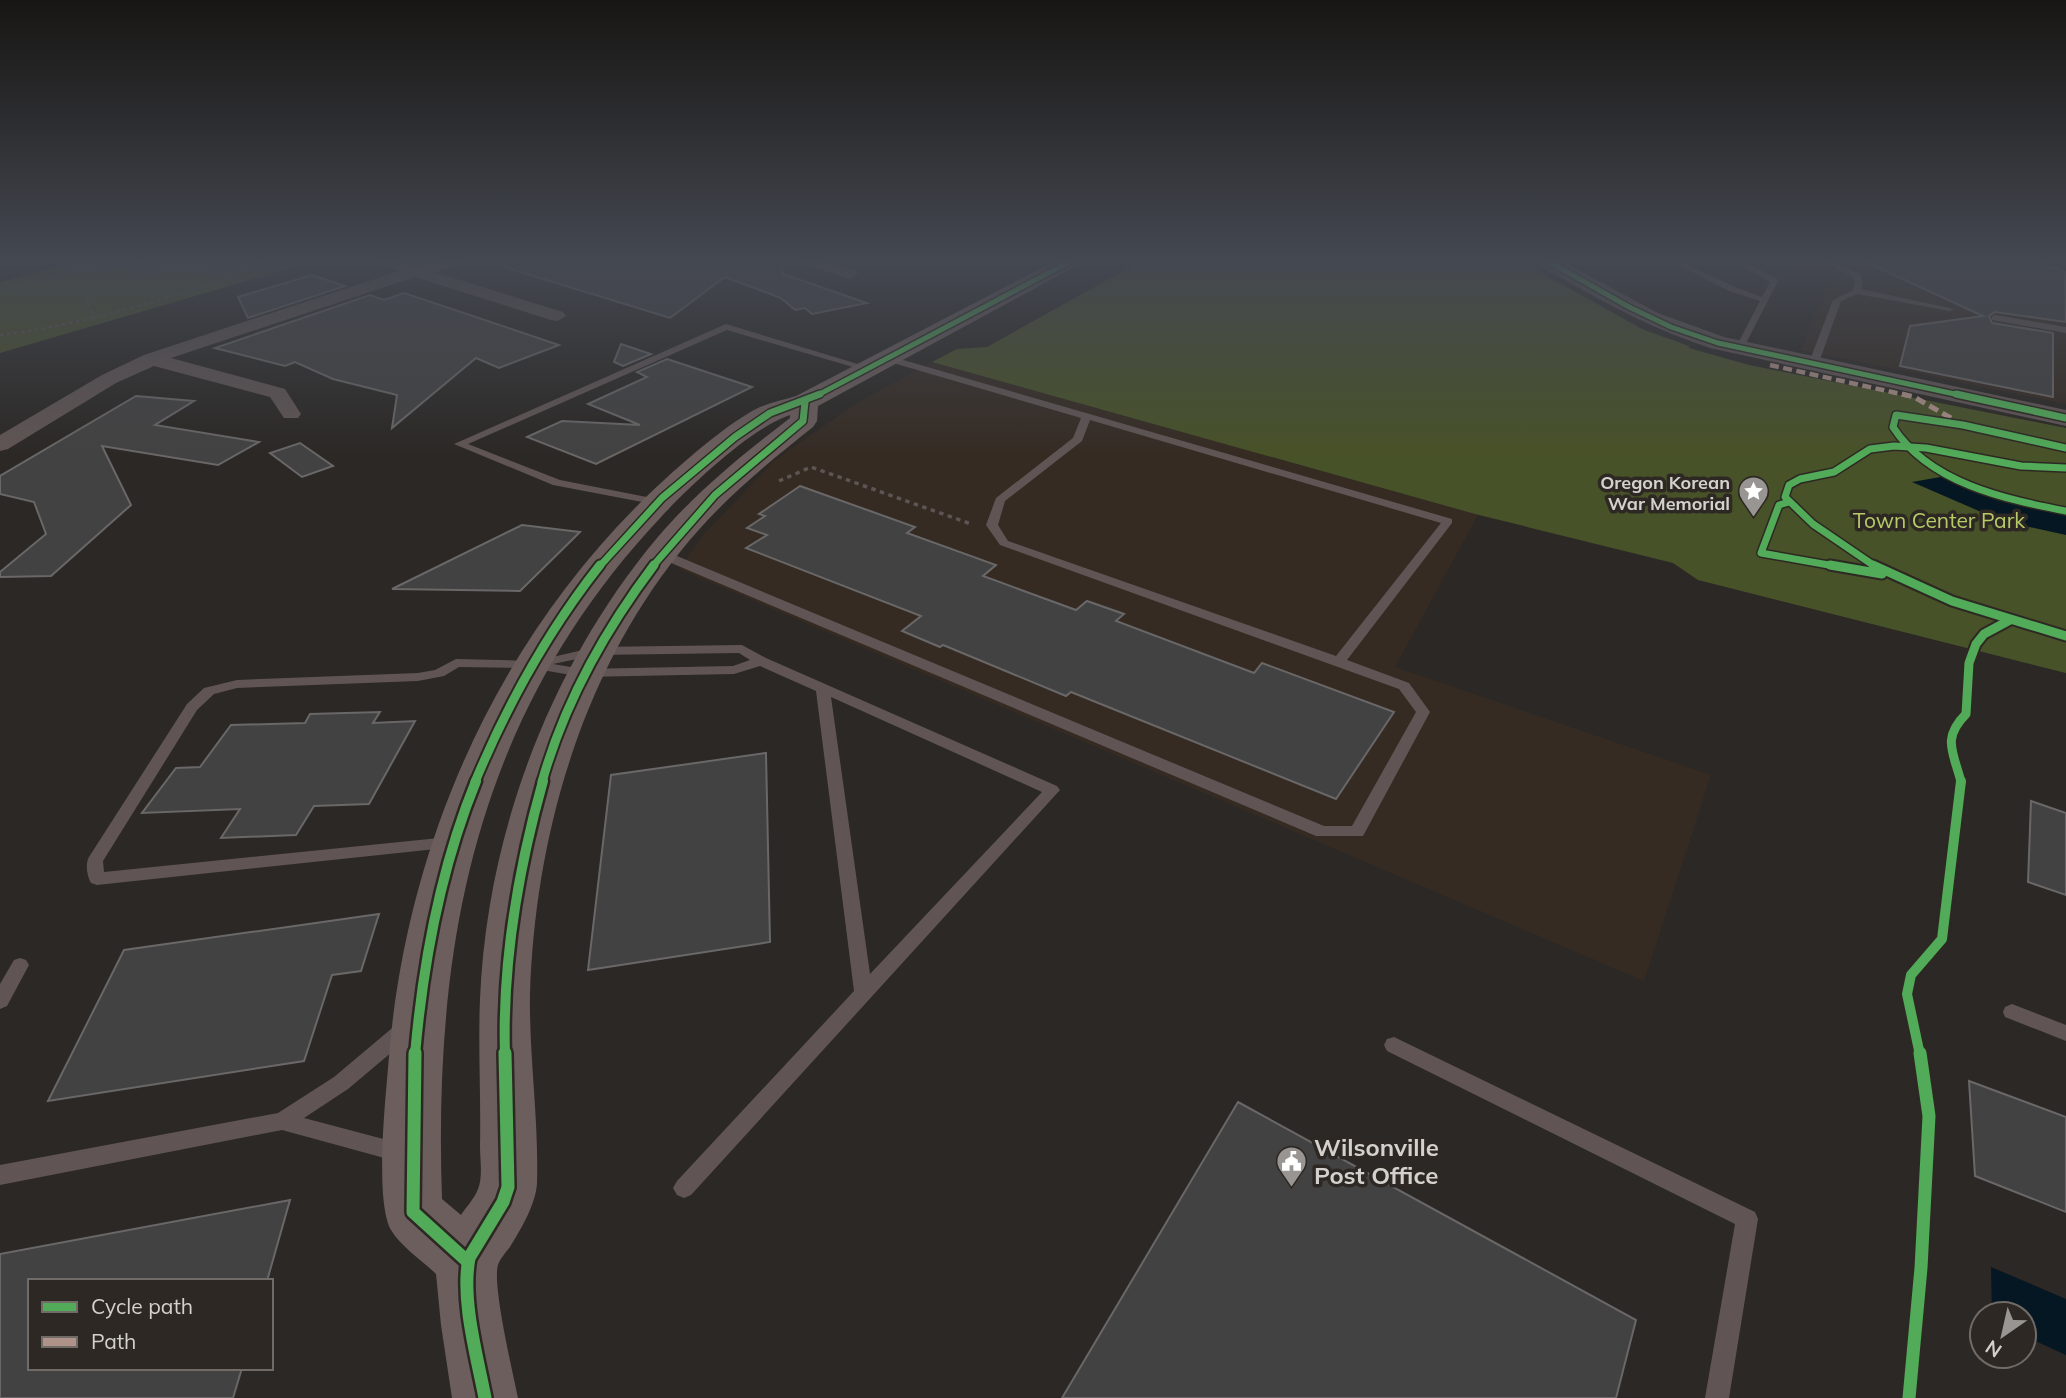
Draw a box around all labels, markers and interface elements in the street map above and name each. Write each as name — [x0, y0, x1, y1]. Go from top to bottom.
place label: Oregon Korean War Memorial — [1600, 471, 1730, 515]
place icon: Oregon Korean War Memorial — [1736, 475, 1770, 519]
park label: Town Center Park — [1853, 507, 2025, 533]
place label: Wilsonville Post Office — [1314, 1132, 1439, 1190]
public building icon: Wilsonville Post Office — [1274, 1144, 1308, 1188]
legend — [28, 1279, 273, 1370]
text: Cycle path — [91, 1293, 193, 1319]
north arrow — [1968, 1300, 2038, 1370]
text: Path — [91, 1328, 136, 1354]
text: N — [1981, 1335, 2006, 1363]

